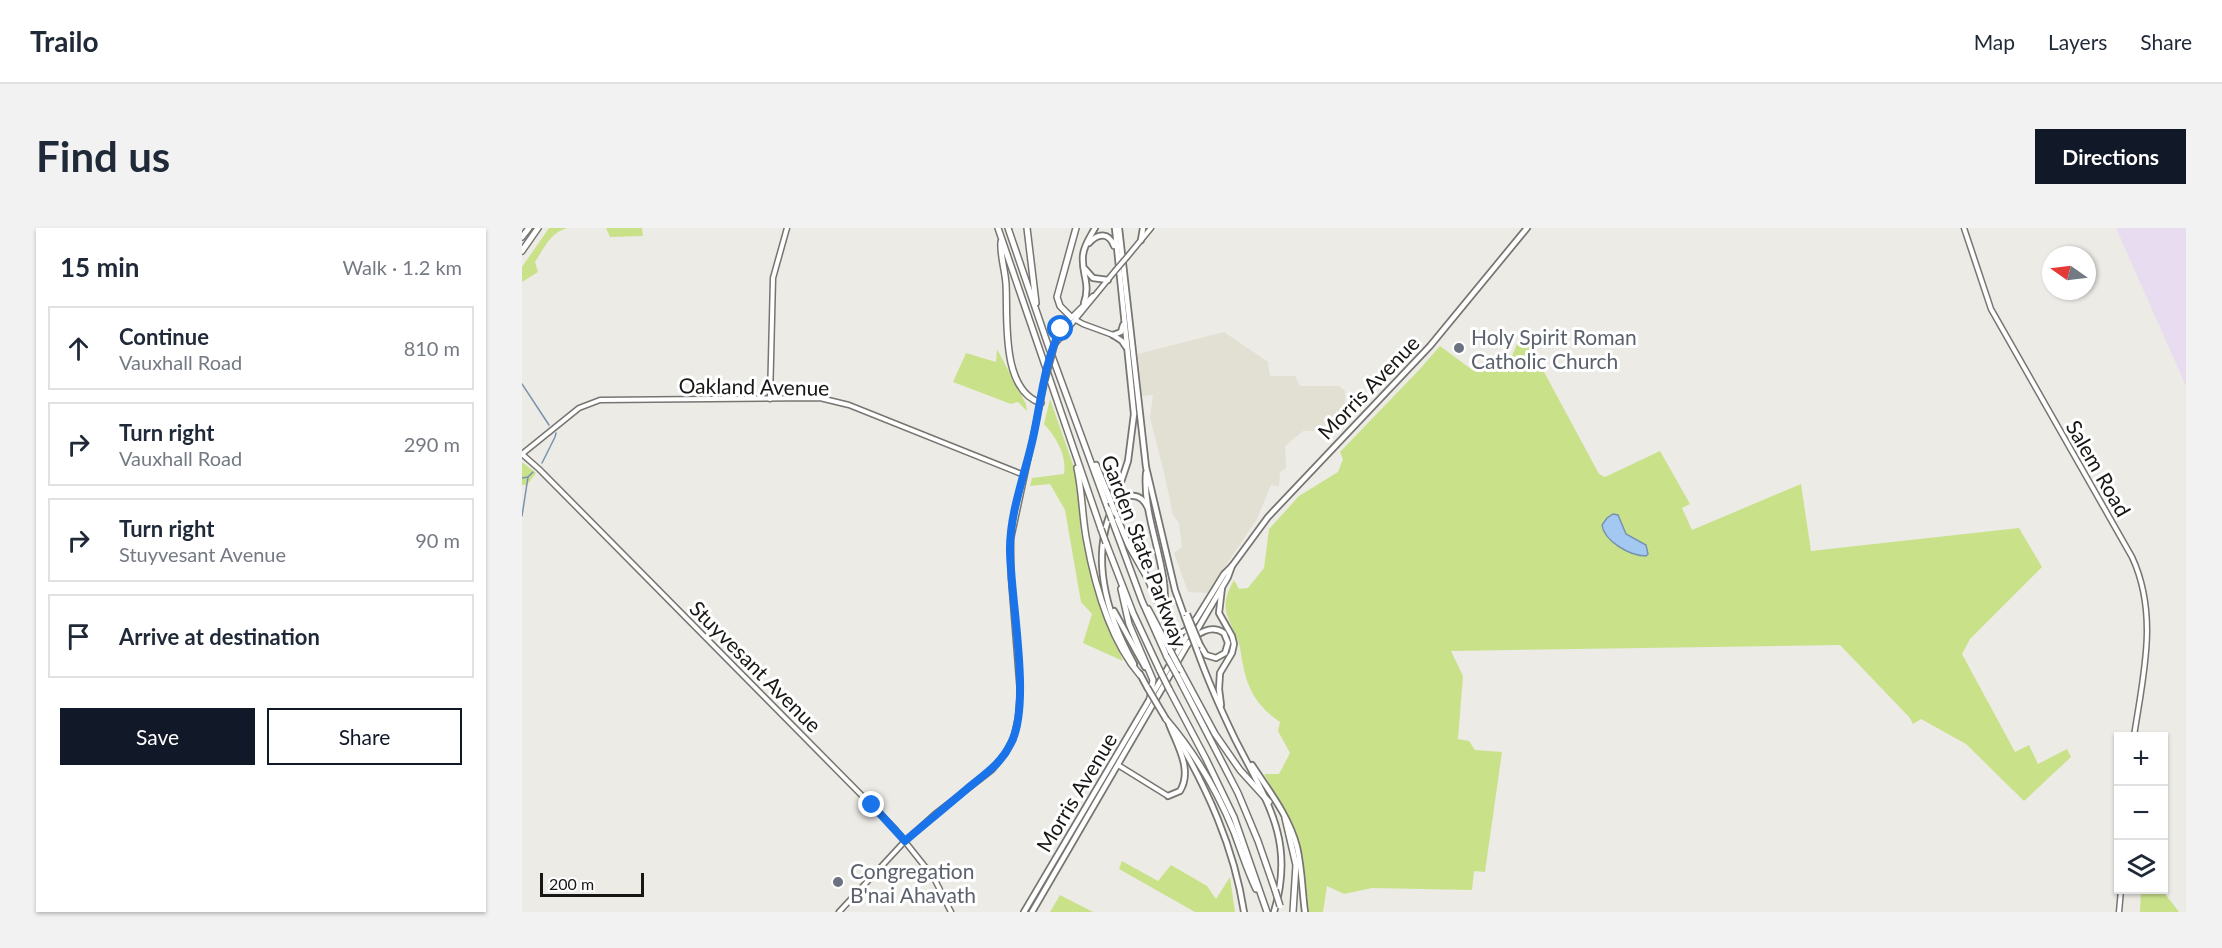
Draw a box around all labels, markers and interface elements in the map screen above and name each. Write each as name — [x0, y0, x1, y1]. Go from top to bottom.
text: Trailo — [30, 24, 99, 58]
text: Map — [1974, 29, 2015, 54]
text: Layers — [2048, 29, 2107, 54]
text: Share — [2140, 29, 2192, 54]
button: Directions — [2035, 129, 2186, 184]
text: Find us — [36, 131, 170, 181]
north arrow — [2042, 246, 2096, 300]
text: 15 min — [60, 251, 140, 283]
text: Walk · 1.2 km — [343, 255, 462, 279]
route start — [1047, 315, 1073, 341]
text: Continue — [119, 323, 209, 350]
place label: Holy Spirit Roman Catholic Church — [1471, 324, 1637, 373]
street label: Morris Avenue — [1312, 330, 1424, 444]
icon: ahead — [62, 332, 95, 365]
text: 810 m — [404, 336, 460, 360]
marker: Holy Spirit Roman Catholic Church — [1452, 341, 1466, 355]
text: Vauxhall Road — [119, 350, 242, 374]
street label: Oakland Avenue — [678, 372, 830, 400]
street label: Salem Road — [2061, 415, 2137, 521]
text: Turn right — [119, 419, 214, 446]
icon: right — [62, 428, 95, 461]
text: 290 m — [404, 432, 460, 456]
text: Vauxhall Road — [119, 446, 242, 470]
street label: Garden State Parkway — [1097, 451, 1193, 651]
text: Turn right — [119, 515, 214, 542]
icon: right — [62, 524, 95, 557]
text: 90 m — [415, 528, 460, 552]
text: Stuyvesant Avenue — [119, 542, 286, 566]
street label: Stuyvesant Avenue — [685, 595, 827, 737]
icon: arrive — [62, 620, 95, 653]
text: Arrive at destination — [119, 623, 320, 650]
button: Save — [60, 708, 255, 765]
button: Share — [267, 708, 462, 765]
street label: Morris Avenue — [1031, 728, 1121, 856]
map controls — [2114, 732, 2168, 894]
button: + — [2114, 732, 2168, 786]
button: − — [2114, 786, 2168, 840]
route end — [858, 791, 884, 817]
button: layers — [2114, 840, 2168, 894]
place label: Congregation B'nai Ahavath — [850, 858, 976, 907]
scale bar — [540, 870, 644, 898]
text: 200 m — [549, 874, 594, 893]
marker: Congregation B'nai Ahavath — [831, 875, 845, 889]

